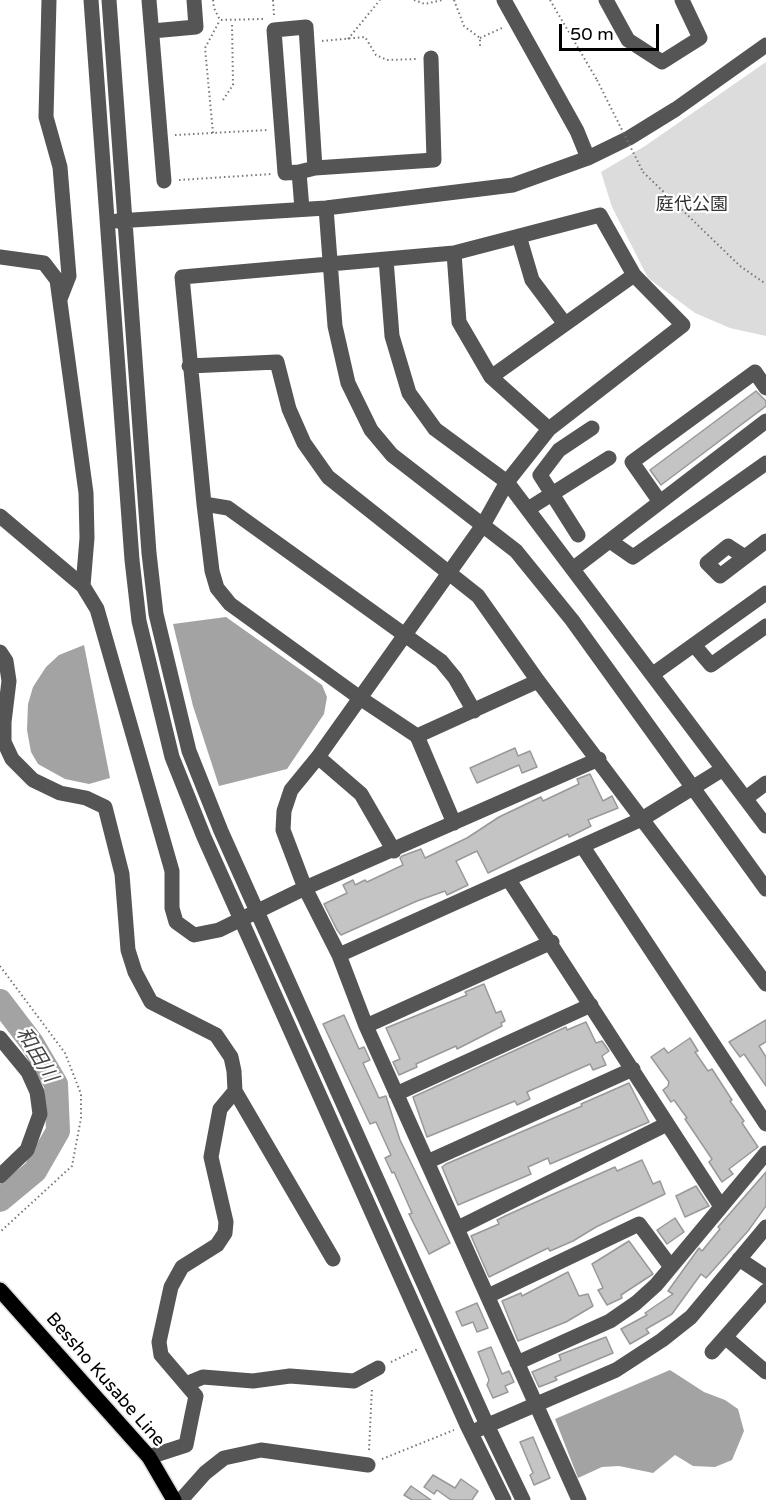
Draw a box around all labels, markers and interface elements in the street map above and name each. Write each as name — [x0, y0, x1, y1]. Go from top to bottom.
scale bar — [562, 12, 662, 50]
text: 50 m — [570, 23, 614, 45]
park label: 庭代公園 — [656, 194, 728, 216]
water label: 和田川 — [10, 1023, 62, 1087]
street label: Bessho Kusabe Line — [41, 1309, 169, 1451]

